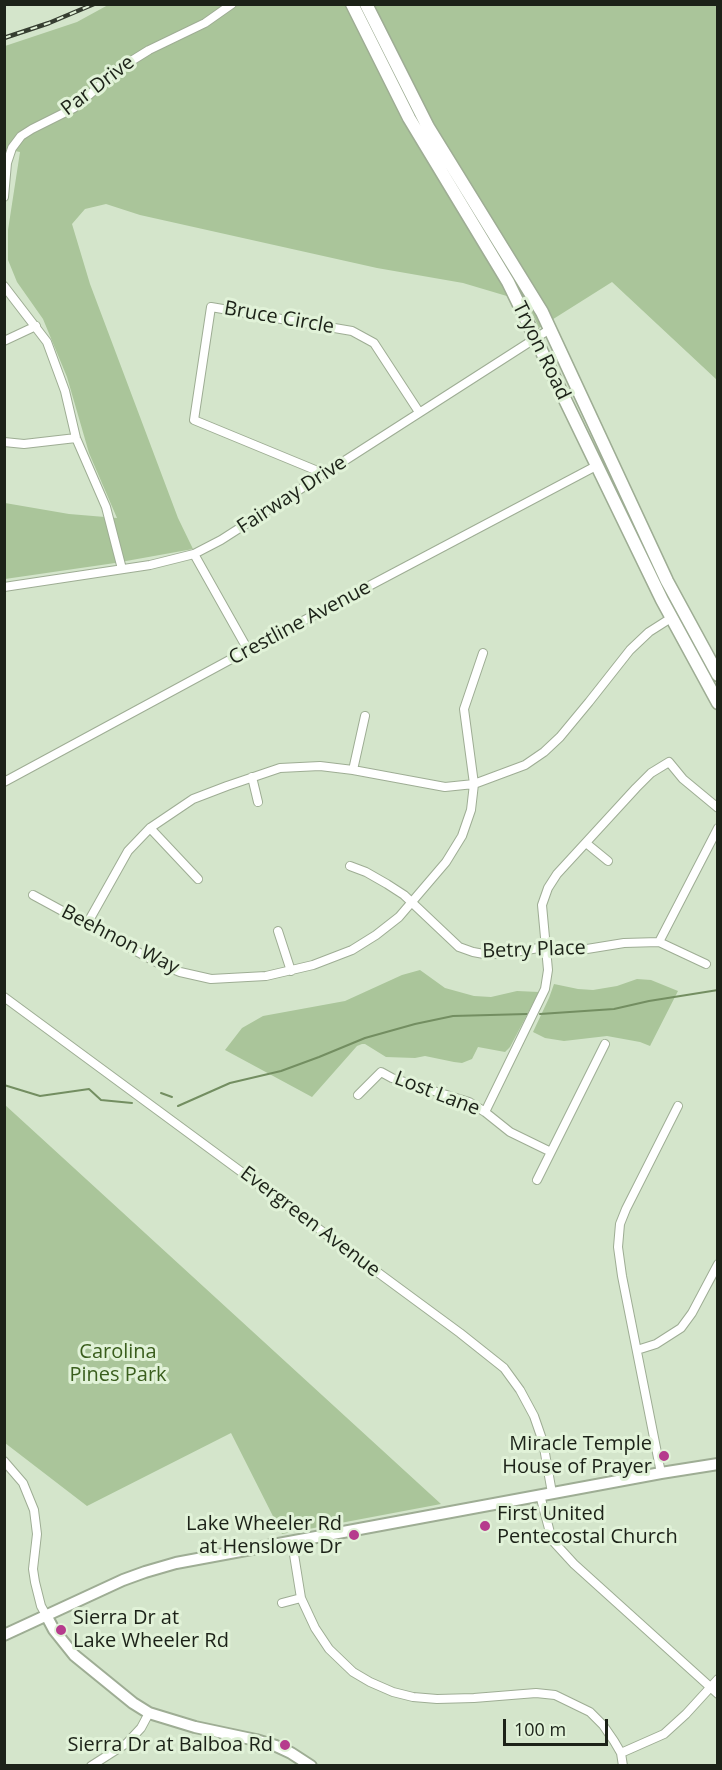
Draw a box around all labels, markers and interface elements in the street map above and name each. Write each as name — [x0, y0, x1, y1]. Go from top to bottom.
street label: Par Drive — [57, 51, 139, 121]
street label: Bruce Circle — [222, 297, 336, 339]
street label: Tryon Road — [507, 298, 575, 404]
street label: Fairway Drive — [233, 451, 351, 539]
street label: Crestline Avenue — [225, 576, 375, 670]
street label: Beehnon Way — [57, 900, 183, 980]
street label: Betry Place — [482, 936, 586, 964]
street label: Lost Lane — [391, 1067, 483, 1121]
street label: Evergreen Avenue — [235, 1162, 385, 1282]
park label: Carolina Pines Park — [69, 1340, 167, 1387]
place label: Miracle Temple House of Prayer — [502, 1432, 652, 1479]
marker: Miracle Temple House of Prayer — [657, 1449, 671, 1463]
place label: First United Pentecostal Church — [497, 1502, 678, 1549]
place label: Lake Wheeler Rd at Henslowe Dr — [186, 1512, 342, 1559]
marker: First United Pentecostal Church — [478, 1519, 492, 1533]
marker: Lake Wheeler Rd at Henslowe Dr — [347, 1528, 361, 1542]
place label: Sierra Dr at Lake Wheeler Rd — [73, 1606, 229, 1653]
marker: Sierra Dr at Lake Wheeler Rd — [54, 1623, 68, 1637]
scale bar — [506, 1707, 611, 1745]
text: 100 m — [514, 1717, 566, 1741]
place label: Sierra Dr at Balboa Rd — [68, 1733, 273, 1757]
marker: Sierra Dr at Balboa Rd — [278, 1738, 292, 1752]

